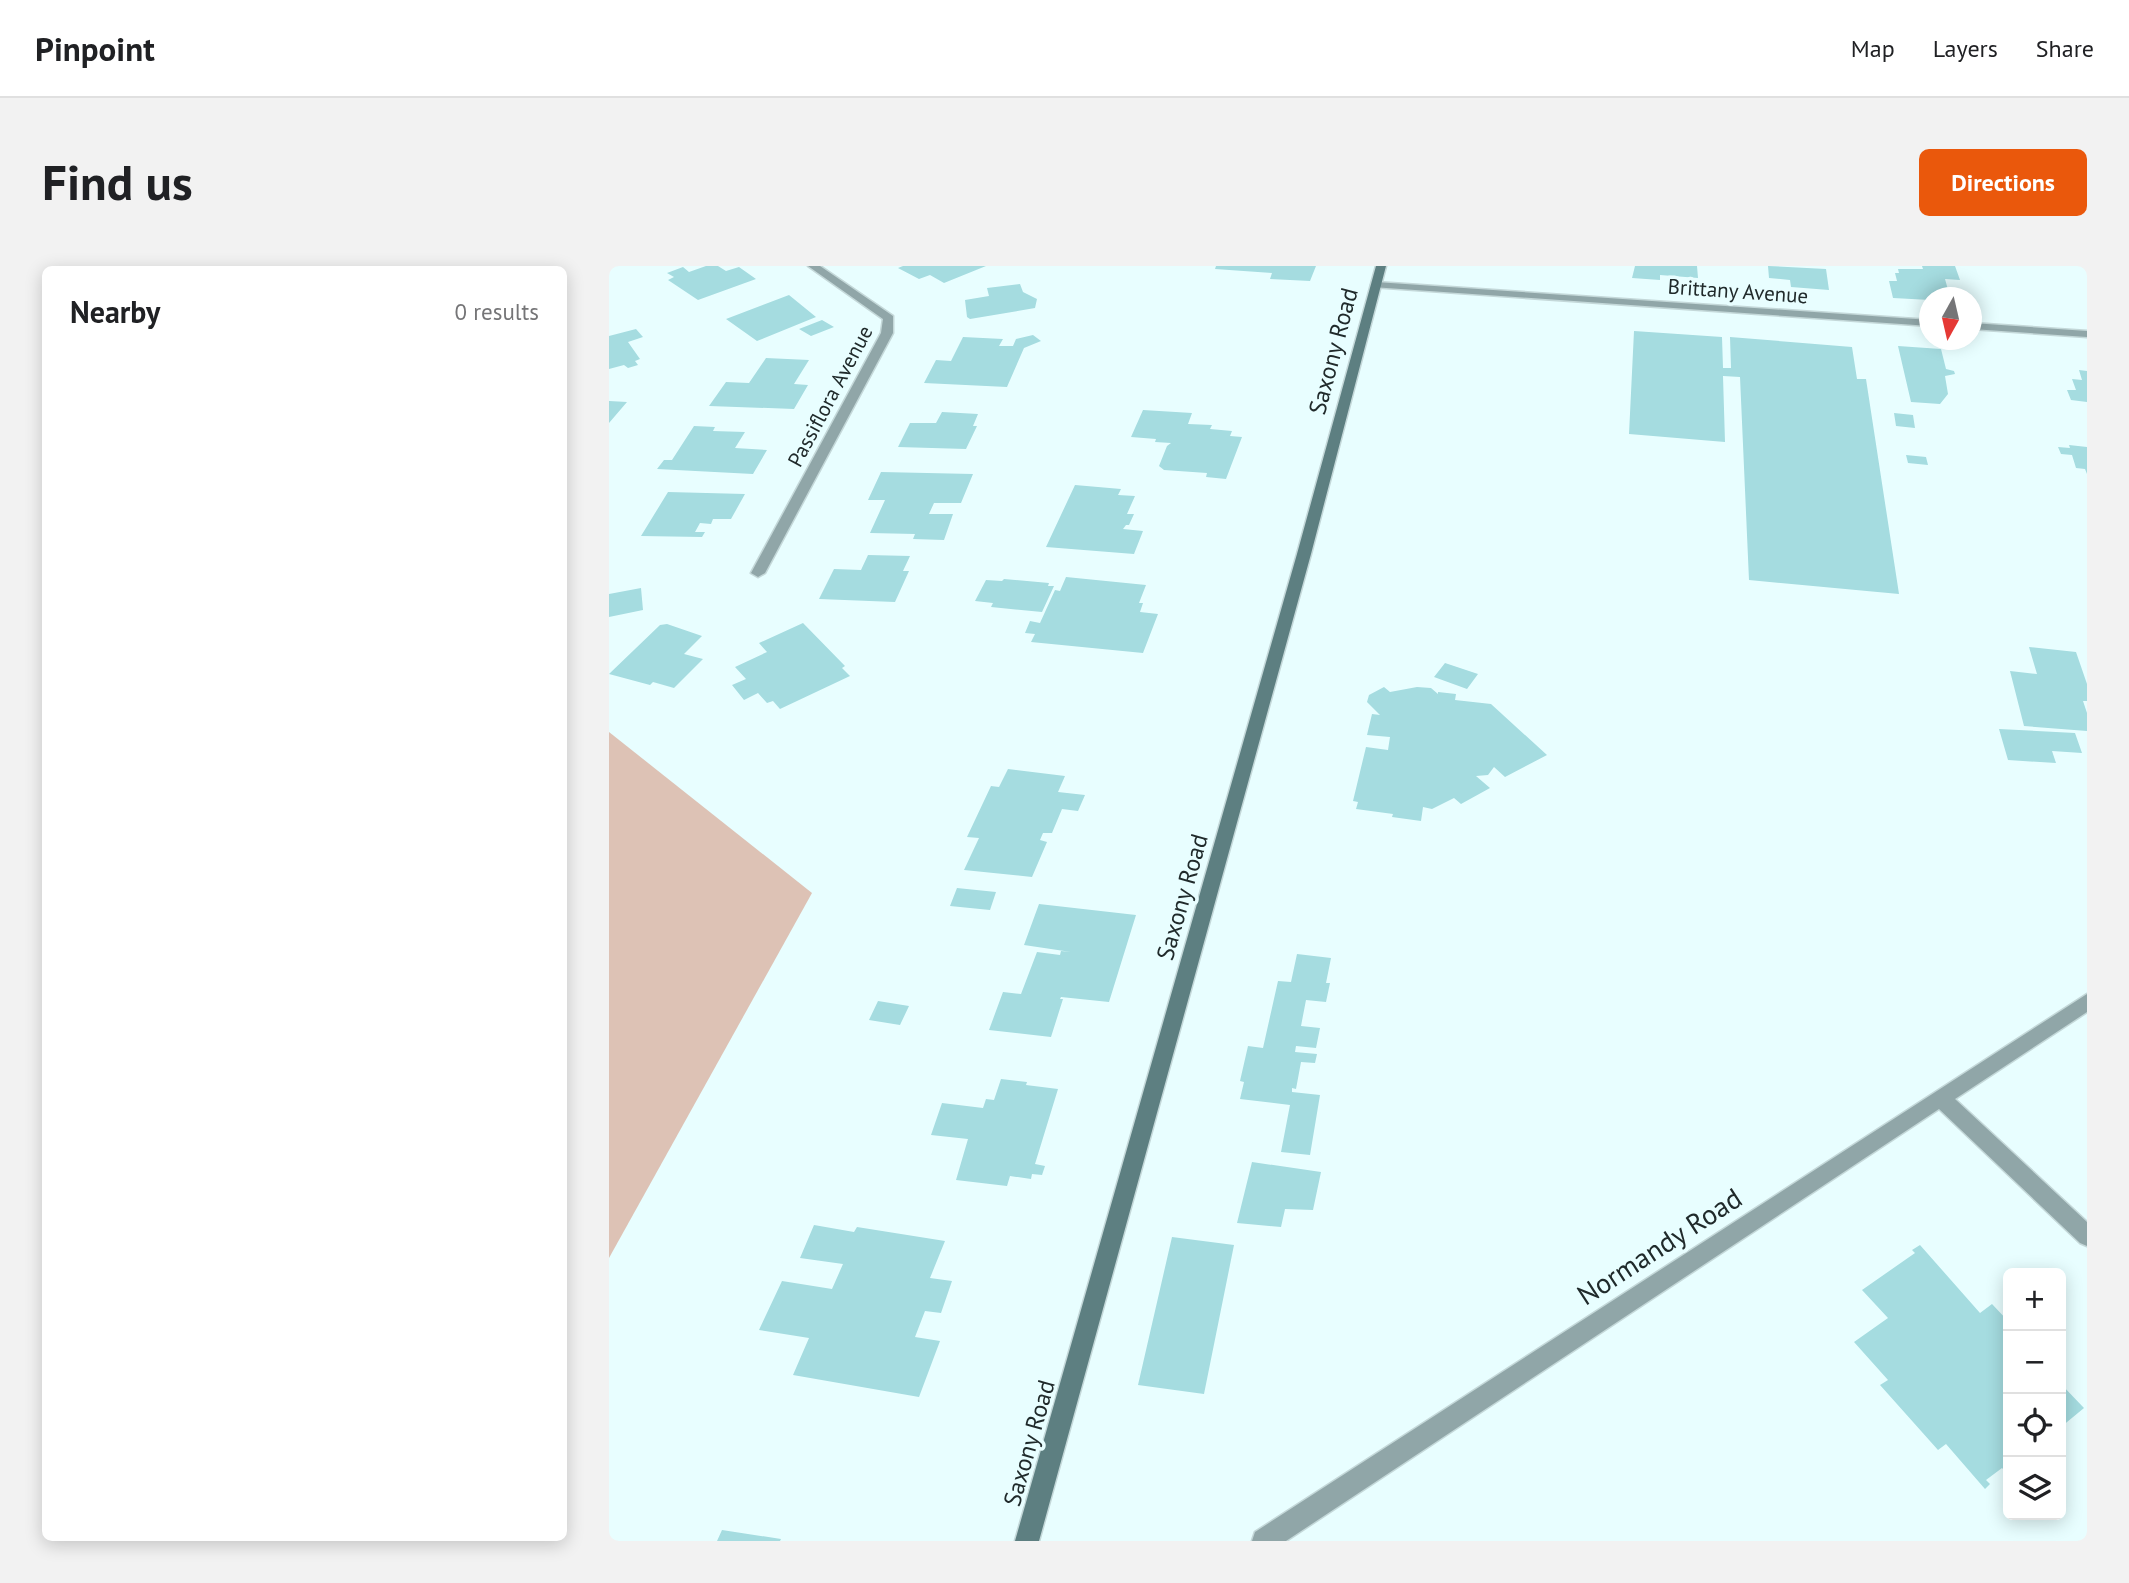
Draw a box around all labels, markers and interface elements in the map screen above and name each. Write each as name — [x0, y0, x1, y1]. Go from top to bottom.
text: Pinpoint — [35, 27, 155, 70]
text: Map — [1851, 33, 1895, 64]
text: Layers — [1933, 33, 1998, 64]
text: Share — [2036, 33, 2094, 64]
button: Directions — [1919, 149, 2087, 216]
text: Find us — [42, 150, 193, 214]
street label: Brittany Avenue — [1667, 273, 1809, 309]
street label: Saxony Road — [1301, 284, 1365, 418]
north arrow — [1919, 287, 1982, 350]
text: Nearby — [70, 292, 160, 331]
text: 0 results — [455, 297, 539, 326]
street label: Passiflora Avenue — [781, 321, 879, 471]
street label: Saxony Road — [1149, 830, 1215, 964]
street label: Normandy Road — [1570, 1179, 1748, 1313]
map controls — [2003, 1268, 2066, 1520]
button: + — [2003, 1268, 2066, 1331]
button: − — [2003, 1331, 2066, 1394]
street label: Saxony Road — [996, 1376, 1062, 1510]
button: locate — [2003, 1394, 2066, 1457]
button: layers — [2003, 1457, 2066, 1520]

